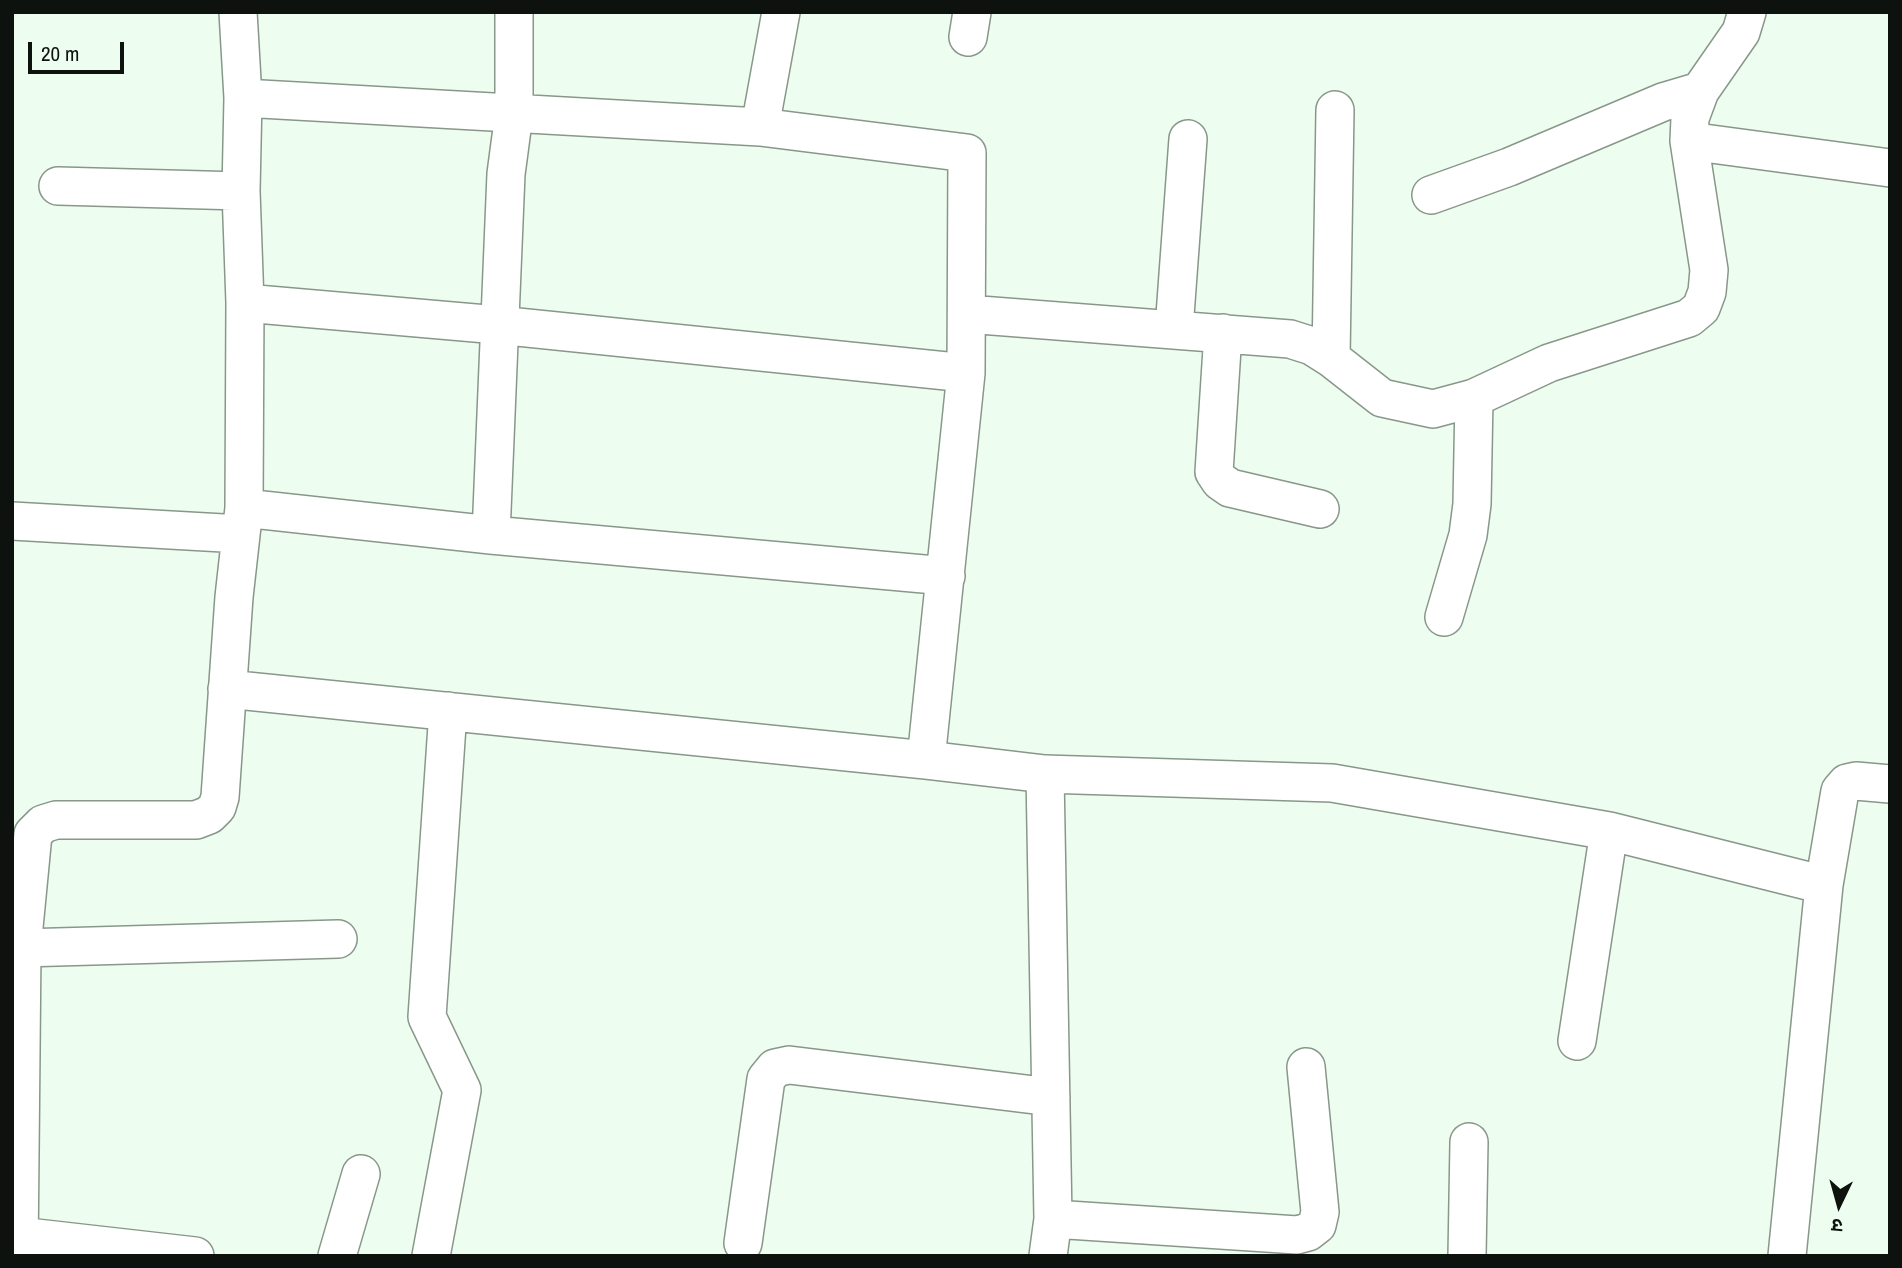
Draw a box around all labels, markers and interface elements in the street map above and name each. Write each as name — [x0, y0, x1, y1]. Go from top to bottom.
scale bar — [32, 28, 128, 72]
text: 20 m — [41, 39, 79, 68]
north arrow — [1804, 1170, 1874, 1240]
text: उ — [1830, 1212, 1844, 1239]

